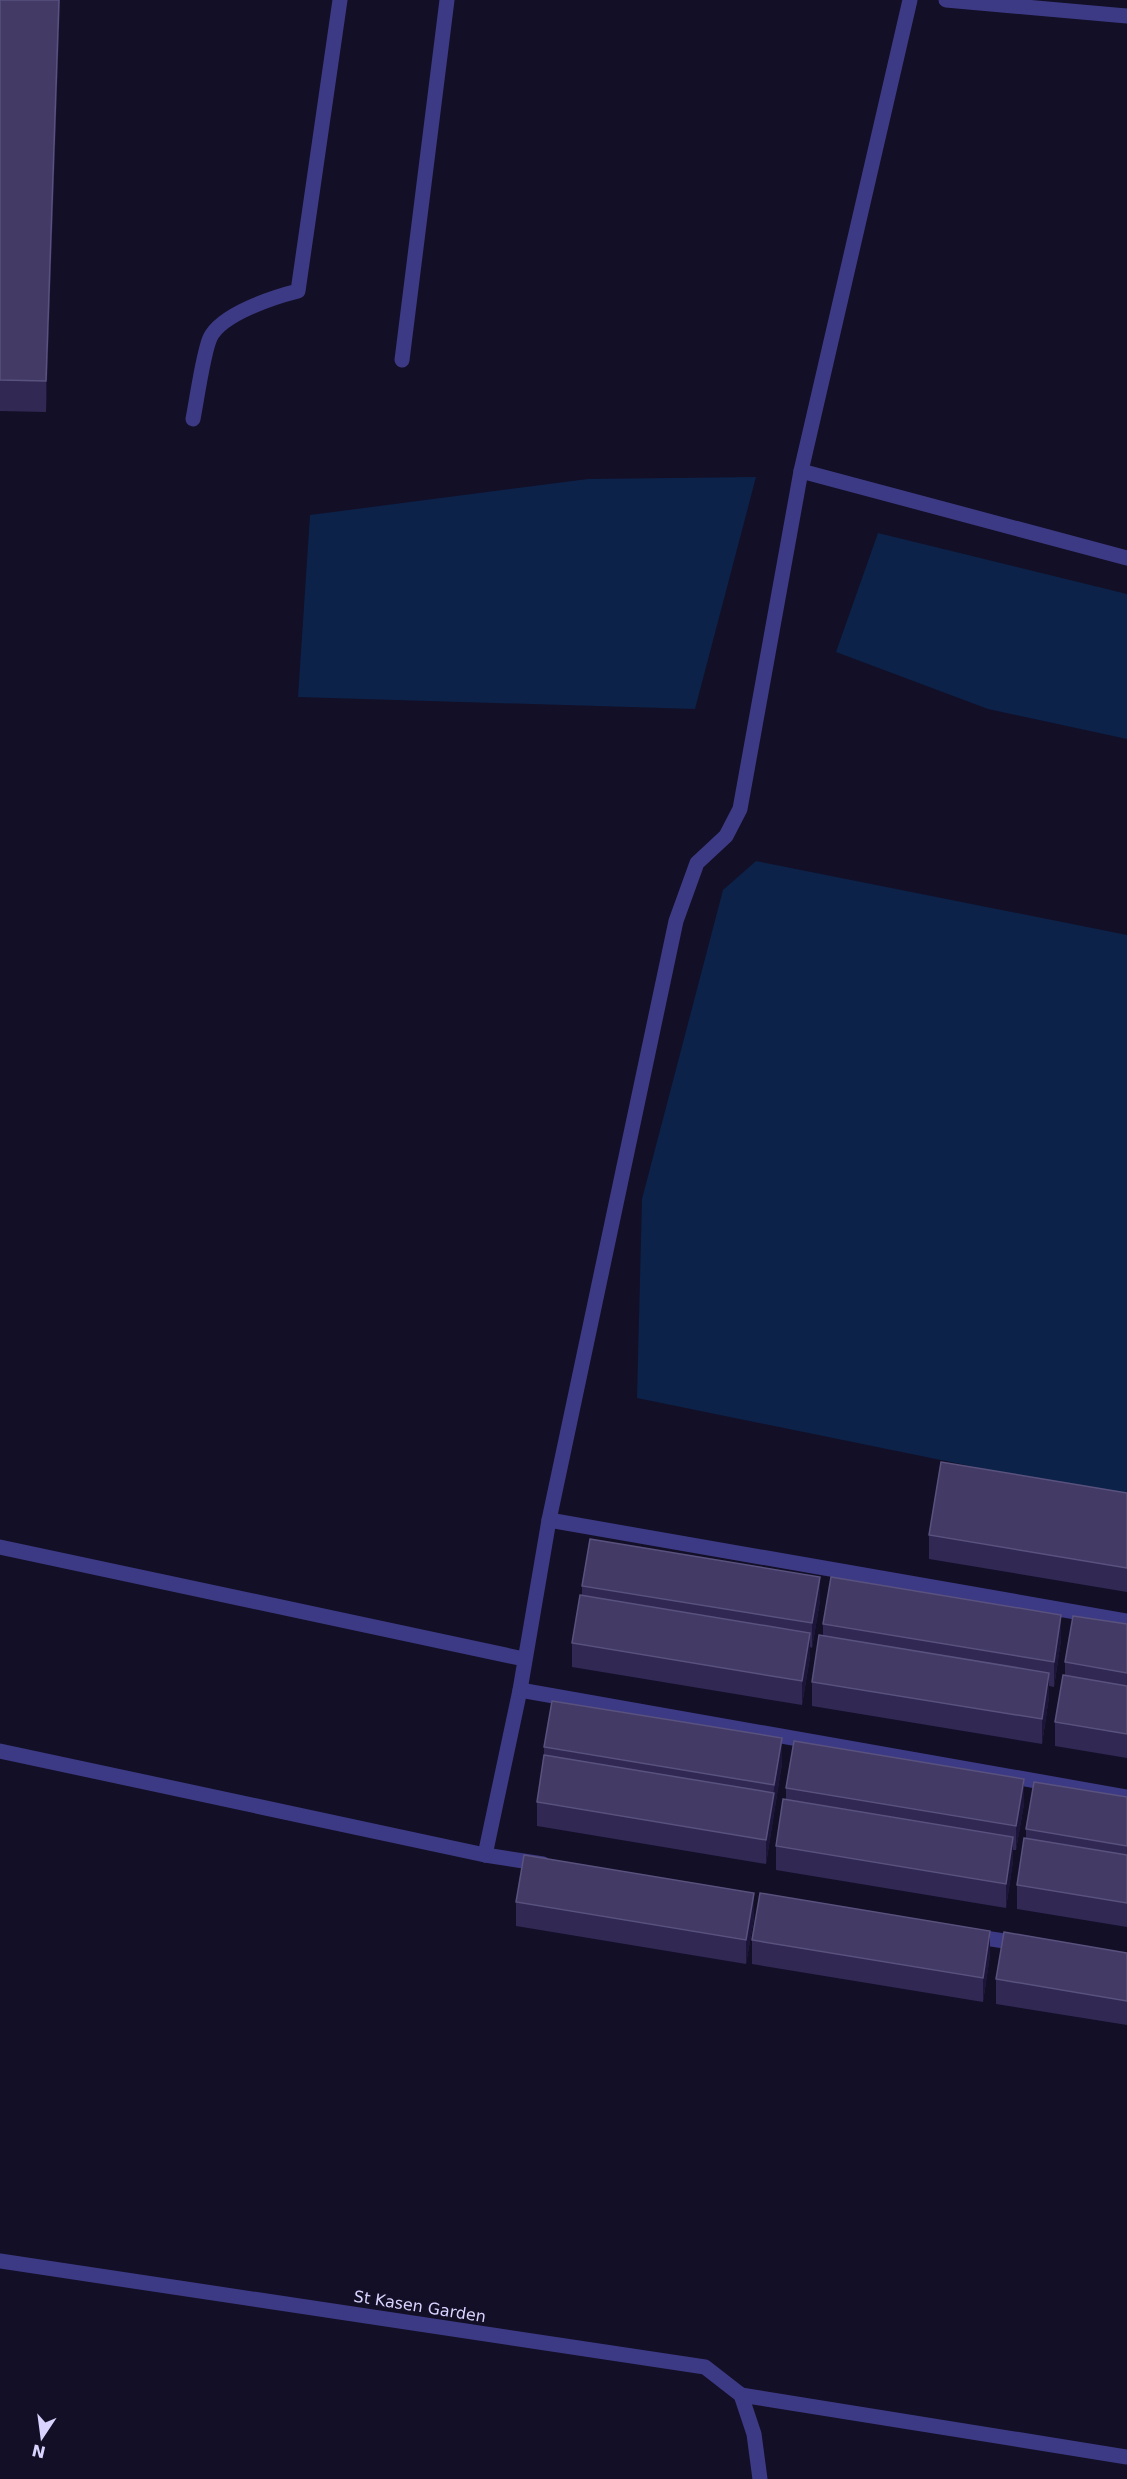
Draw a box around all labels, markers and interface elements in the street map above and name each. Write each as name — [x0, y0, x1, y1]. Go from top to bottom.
street label: St Kasen Garden — [352, 2287, 487, 2326]
north arrow — [12, 2407, 72, 2467]
text: N — [30, 2440, 47, 2462]

